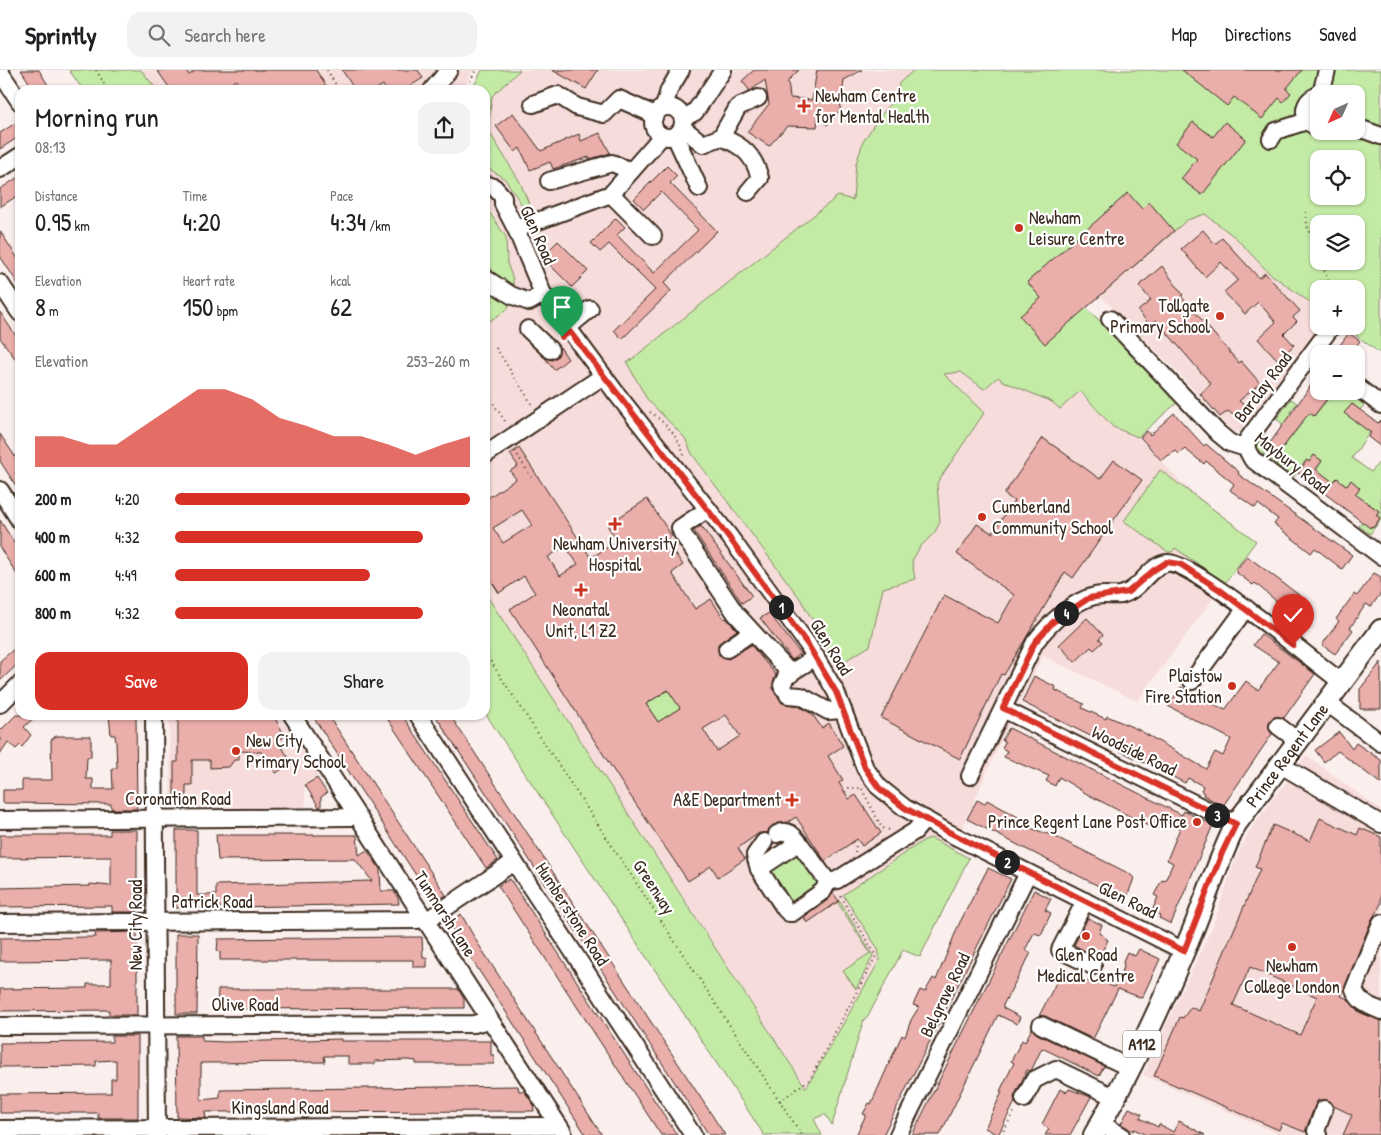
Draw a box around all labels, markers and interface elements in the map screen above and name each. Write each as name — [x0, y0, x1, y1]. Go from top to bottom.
search box — [127, 12, 477, 57]
text: Sprintly — [25, 19, 97, 51]
icon: search — [145, 21, 173, 49]
text: Search here — [185, 22, 266, 48]
text: Map — [1172, 22, 1197, 47]
text: Directions — [1225, 22, 1291, 47]
text: Saved — [1319, 22, 1356, 47]
place label: Newham Centre for Mental Health — [815, 83, 930, 129]
north arrow — [1310, 85, 1365, 140]
map controls — [1310, 85, 1365, 400]
text: Morning run — [35, 98, 159, 136]
marker: Newham Centre for Mental Health — [797, 99, 811, 113]
button: share — [418, 102, 470, 154]
text: 08:13 — [35, 136, 66, 158]
button: locate — [1310, 150, 1365, 205]
text: Distance — [35, 186, 78, 205]
text: Time — [183, 186, 207, 205]
text: Pace — [330, 186, 354, 205]
street label: Glen Road — [514, 201, 563, 268]
text: 0.95 — [35, 205, 71, 239]
text: 4:20 — [183, 205, 221, 239]
text: 4:34 — [330, 205, 366, 239]
place label: Newham Leisure Centre — [1029, 205, 1125, 251]
button: layers — [1310, 215, 1365, 270]
text: km — [71, 216, 90, 235]
text: /km — [366, 216, 391, 235]
marker: Newham Leisure Centre — [1013, 222, 1025, 234]
text: Elevation — [35, 271, 82, 290]
text: Heart rate — [183, 271, 235, 290]
text: kcal — [330, 271, 351, 290]
button: + — [1310, 280, 1365, 335]
pin — [541, 286, 583, 337]
text: 8 — [35, 290, 46, 324]
text: 150 — [183, 290, 214, 324]
text: 62 — [330, 290, 352, 324]
icon: arrive — [548, 293, 576, 321]
place label: Tollgate Primary School — [1110, 293, 1210, 339]
text: m — [46, 301, 59, 320]
text: bpm — [214, 301, 238, 320]
marker: Tollgate Primary School — [1214, 310, 1226, 322]
button: − — [1310, 345, 1365, 400]
street label: Barclay Road — [1228, 346, 1298, 427]
text: Elevation — [35, 350, 88, 372]
text: 253–260 m — [406, 350, 470, 372]
street label: Maybury Road — [1250, 426, 1335, 500]
text: 200 m — [35, 488, 71, 510]
text: 4:20 — [115, 488, 139, 510]
place label: Cumberland Community School — [992, 494, 1113, 540]
marker: Cumberland Community School — [976, 511, 988, 523]
marker: Newham University Hospital — [608, 517, 622, 531]
text: 400 m — [35, 526, 70, 548]
text: 4:32 — [115, 526, 139, 548]
place label: Newham University Hospital — [553, 531, 677, 577]
text: 600 m — [35, 564, 70, 586]
text: 4:49 — [115, 564, 137, 586]
marker: Neonatal Unit, L1 Z2 — [574, 583, 588, 597]
pin: 1 — [768, 594, 794, 620]
pin — [1272, 594, 1314, 645]
place label: Neonatal Unit, L1 Z2 — [546, 597, 617, 643]
text: 1 — [779, 598, 784, 617]
pin: 4 — [1054, 600, 1078, 626]
icon: check — [1279, 601, 1307, 629]
text: 800 m — [35, 602, 71, 624]
text: 4:32 — [115, 602, 139, 624]
text: 4 — [1064, 604, 1069, 623]
street label: Glen Road — [804, 614, 859, 680]
button: Save — [35, 652, 248, 710]
button: Share — [258, 652, 470, 710]
place label: Plaistow Fire Station — [1145, 663, 1222, 709]
marker: Plaistow Fire Station — [1226, 680, 1238, 692]
street label: Prince Regent Lane — [1240, 698, 1334, 812]
street label: Woodside Road — [1088, 719, 1181, 782]
place label: New City Primary School — [246, 728, 346, 774]
marker: New City Primary School — [230, 745, 242, 757]
street label: Coronation Road — [125, 786, 231, 811]
place label: A&E Department — [673, 787, 782, 812]
marker: A&E Department — [785, 793, 799, 807]
pin: 3 — [1204, 802, 1230, 828]
text: 3 — [1214, 806, 1221, 825]
place label: Prince Regent Lane Post Office — [988, 809, 1187, 834]
marker: Prince Regent Lane Post Office — [1191, 816, 1203, 828]
pin: 2 — [994, 850, 1020, 874]
text: 2 — [1004, 853, 1011, 872]
street label: Greenway — [627, 854, 682, 919]
street label: Humberstone Road — [530, 857, 615, 970]
street label: Tunmarsh Lane — [408, 866, 483, 961]
street label: Glen Road — [1095, 875, 1162, 924]
street label: New City Road — [123, 880, 148, 970]
street label: Patrick Road — [172, 889, 252, 914]
marker: Glen Road Medical Centre — [1080, 930, 1092, 942]
marker: Newham College London — [1286, 941, 1298, 953]
place label: Glen Road Medical Centre — [1037, 942, 1135, 988]
street label: Belgrave Road — [913, 948, 976, 1041]
place label: Newham College London — [1244, 953, 1340, 999]
street label: Olive Road — [212, 992, 278, 1017]
road number: A112 — [1123, 1031, 1161, 1058]
street label: Kingsland Road — [231, 1095, 329, 1120]

